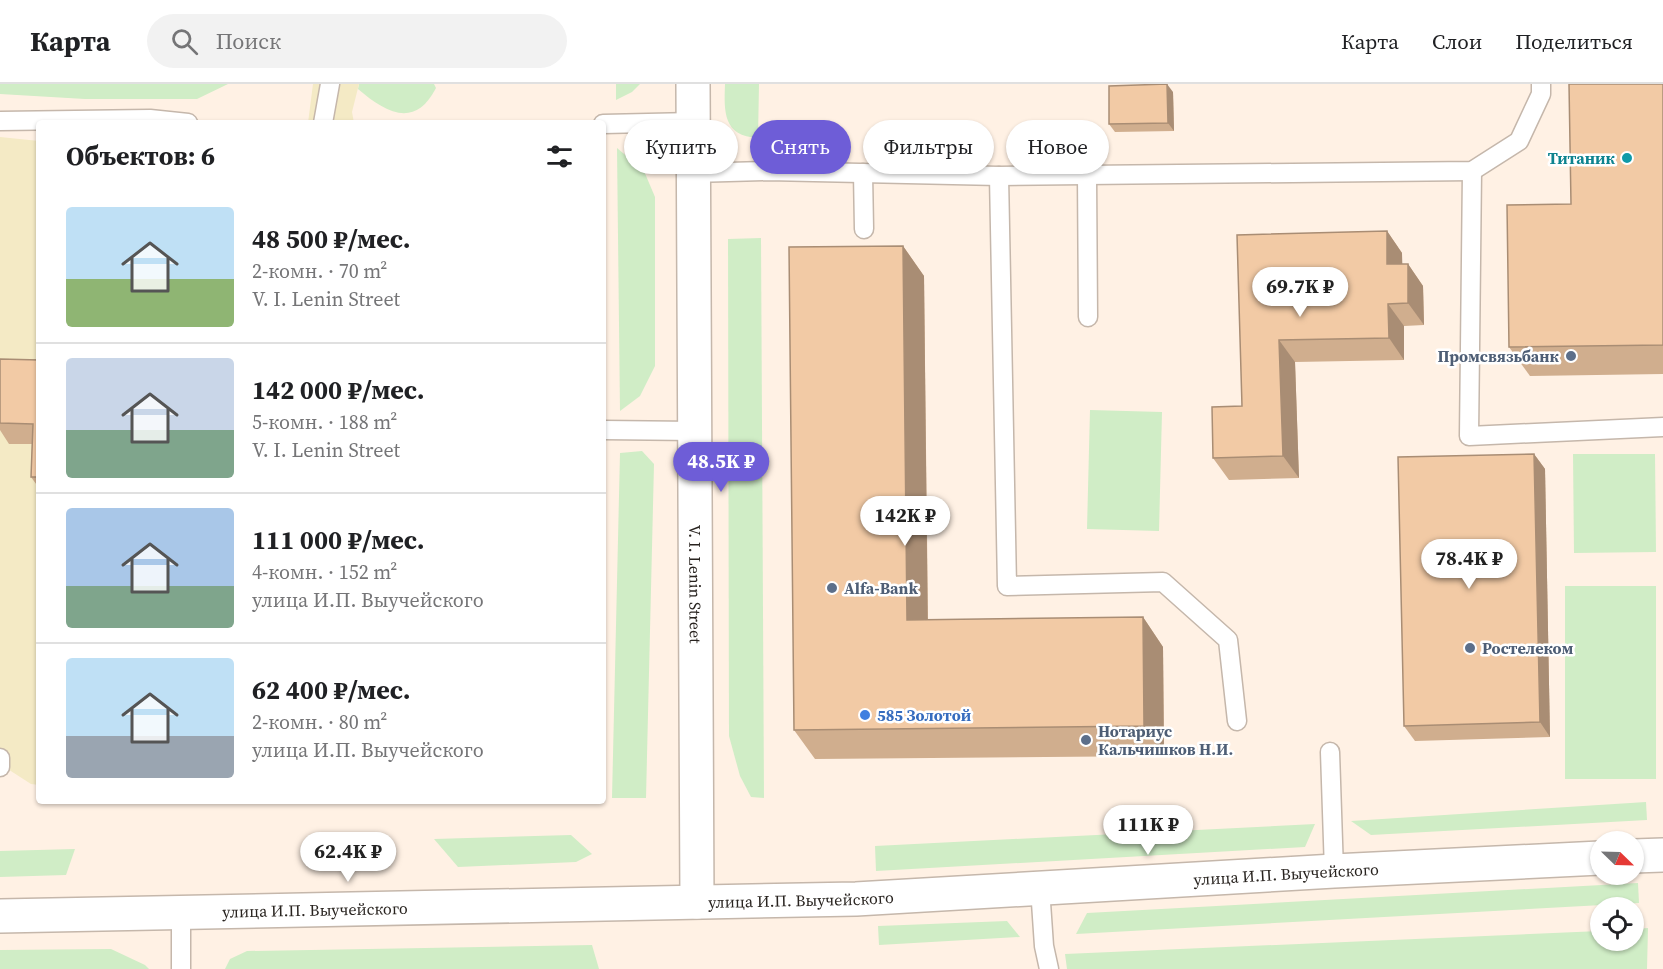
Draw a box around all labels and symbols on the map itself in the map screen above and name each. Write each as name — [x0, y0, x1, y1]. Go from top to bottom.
place label: Титаник — [1548, 147, 1616, 169]
marker: Титаник — [1620, 151, 1634, 165]
pin: 69.7K ₽ — [1245, 267, 1355, 318]
place label: Промсвязьбанк — [1438, 345, 1560, 367]
marker: Промсвязьбанк — [1564, 349, 1578, 363]
pin: 48.5K ₽ — [666, 442, 776, 493]
pin: 142K ₽ — [856, 496, 954, 547]
street label: V. I. Lenin Street — [684, 525, 707, 644]
pin: 78.4K ₽ — [1414, 539, 1524, 590]
place label: Alfa-Bank — [844, 577, 918, 599]
marker: Alfa-Bank — [825, 581, 839, 595]
place label: Ростелеком — [1482, 637, 1574, 659]
marker: Ростелеком — [1463, 641, 1477, 655]
place label: 585 Золотой — [877, 704, 972, 726]
marker: 585 Золотой — [858, 708, 872, 722]
place label: Нотариус Кальчишков Н.И. — [1098, 720, 1233, 760]
marker: Нотариус Кальчишков Н.И. — [1079, 733, 1093, 747]
pin: 111K ₽ — [1099, 805, 1197, 856]
north arrow — [1590, 831, 1644, 885]
pin: 62.4K ₽ — [293, 832, 403, 883]
street label: улица И.П. Выучейского — [1193, 858, 1380, 890]
street label: улица И.П. Выучейского — [708, 886, 894, 913]
street label: улица И.П. Выучейского — [222, 897, 408, 923]

